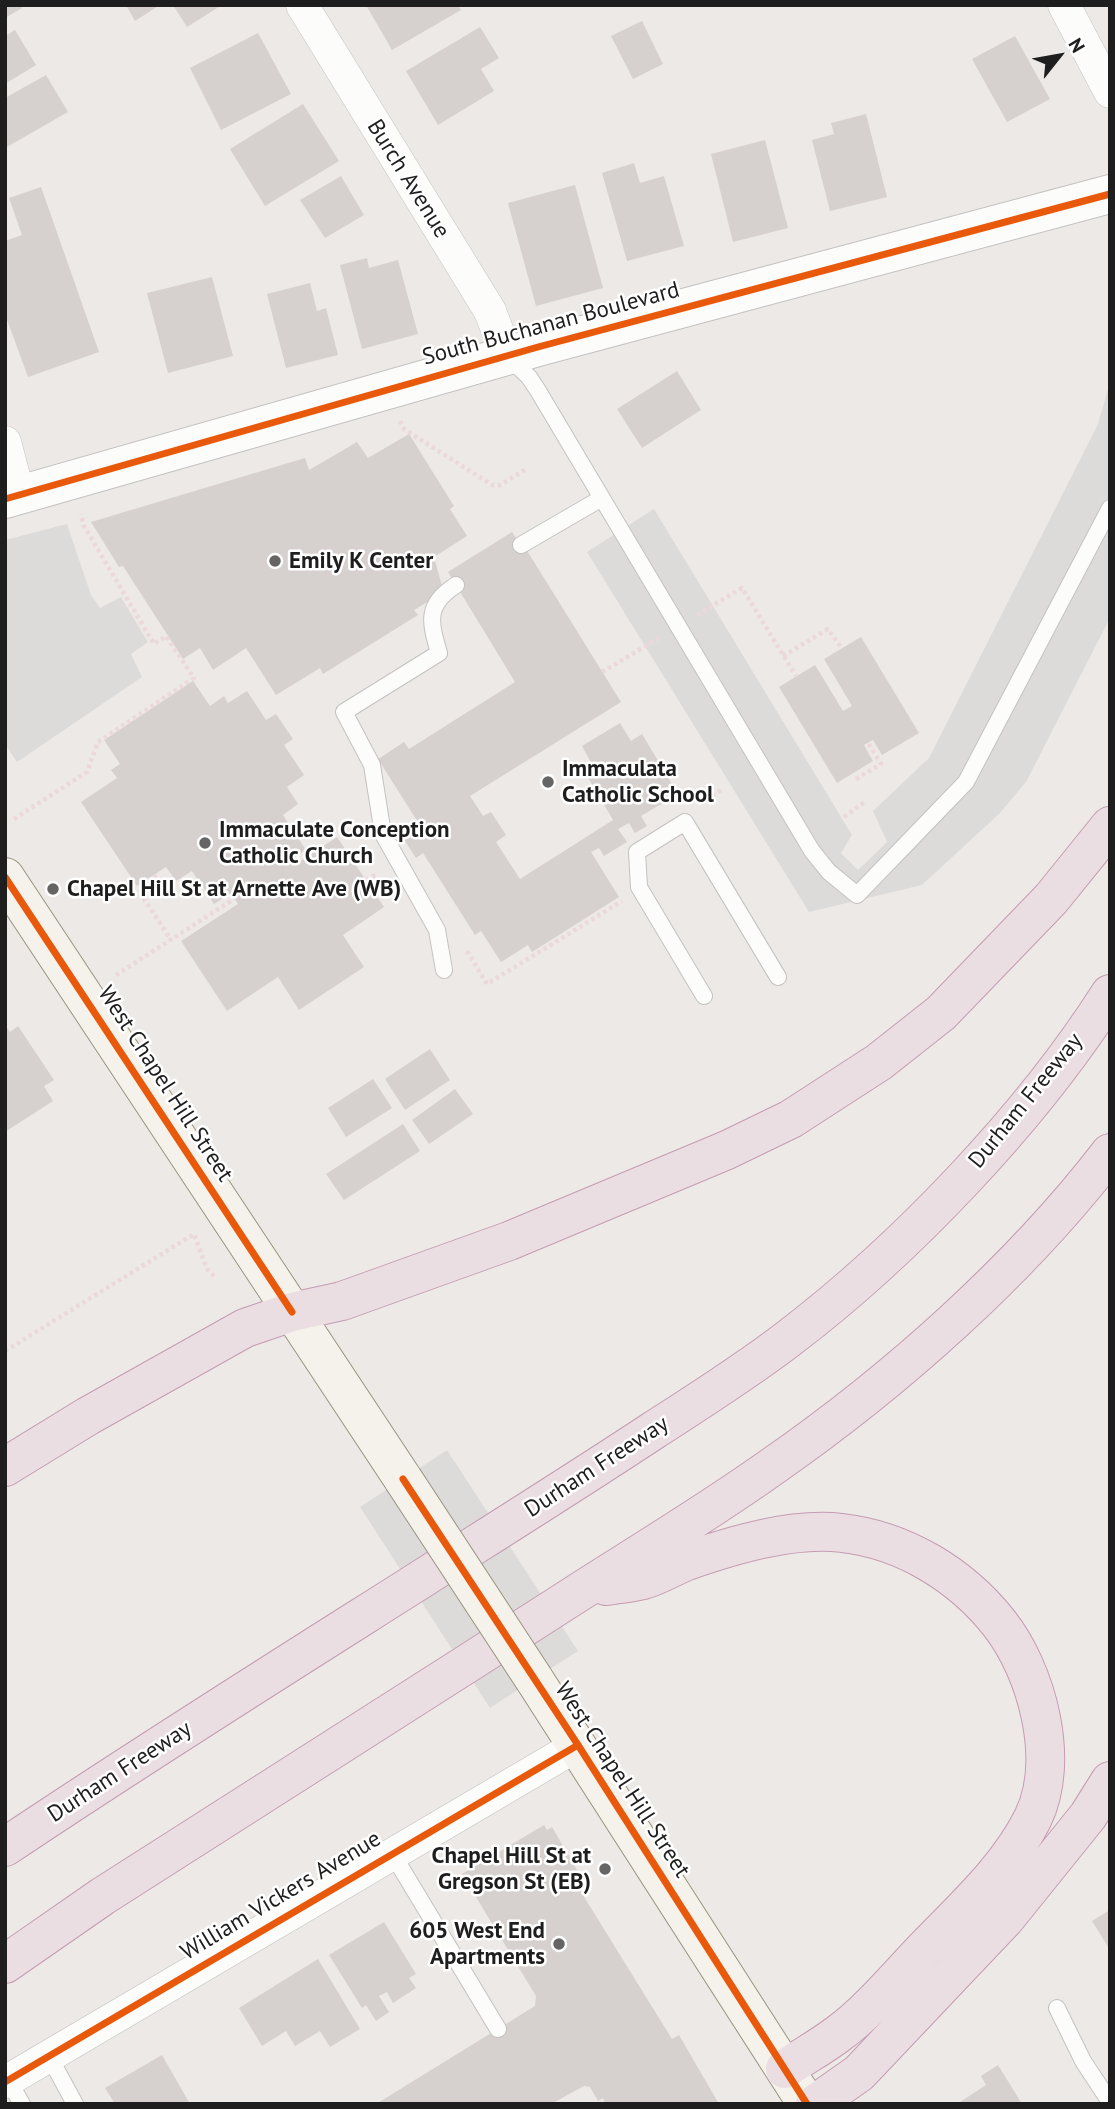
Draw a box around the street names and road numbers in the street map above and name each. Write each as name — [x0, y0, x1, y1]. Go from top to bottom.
street label: Burch Avenue — [361, 115, 455, 243]
street label: South Buchanan Boulevard — [419, 276, 683, 372]
street label: West Chapel Hill Street — [91, 981, 239, 1187]
street label: Durham Freeway — [963, 1028, 1089, 1174]
street label: Durham Freeway — [520, 1410, 674, 1524]
street label: West Chapel Hill Street — [548, 1677, 696, 1883]
street label: Durham Freeway — [43, 1715, 197, 1829]
street label: William Vickers Avenue — [176, 1825, 386, 1967]

